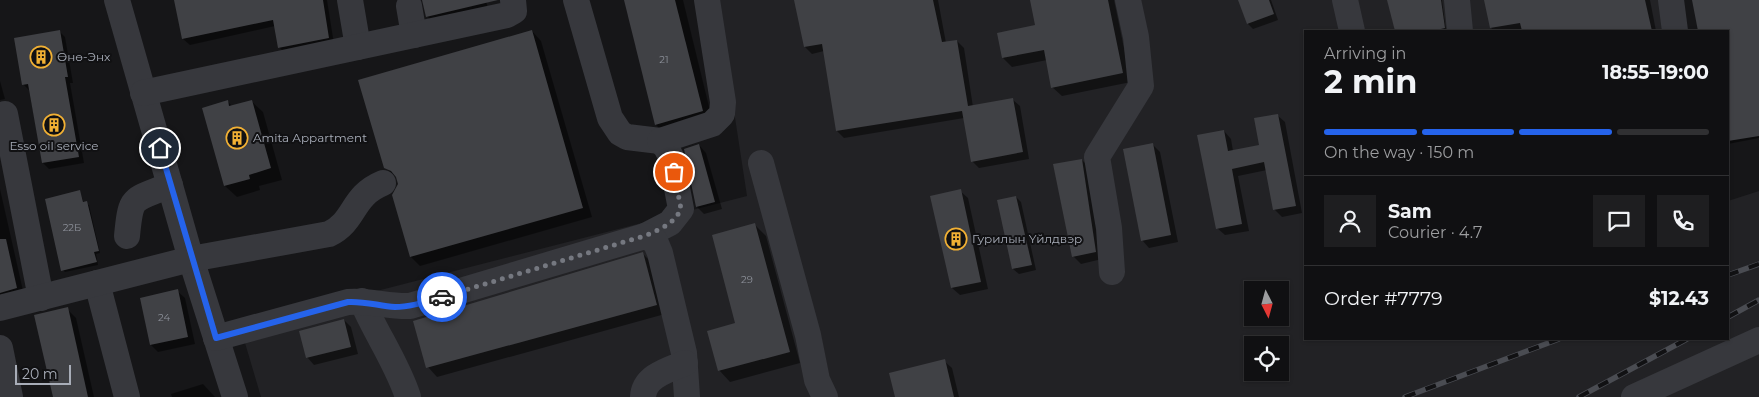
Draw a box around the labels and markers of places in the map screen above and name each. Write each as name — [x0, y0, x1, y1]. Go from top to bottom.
building icon: Өнө-Энх — [29, 45, 53, 69]
place label: Өнө-Энх — [57, 49, 111, 64]
building icon: Esso oil service — [42, 113, 66, 137]
building icon: Amita Appartment — [225, 126, 249, 150]
pin — [139, 127, 181, 169]
place label: Amita Appartment — [253, 130, 367, 145]
place label: Esso oil service — [9, 138, 99, 153]
pin — [653, 151, 695, 193]
building icon: Гурилын Үйлдвэр — [944, 227, 968, 251]
place label: Гурилын Үйлдвэр — [972, 231, 1082, 246]

